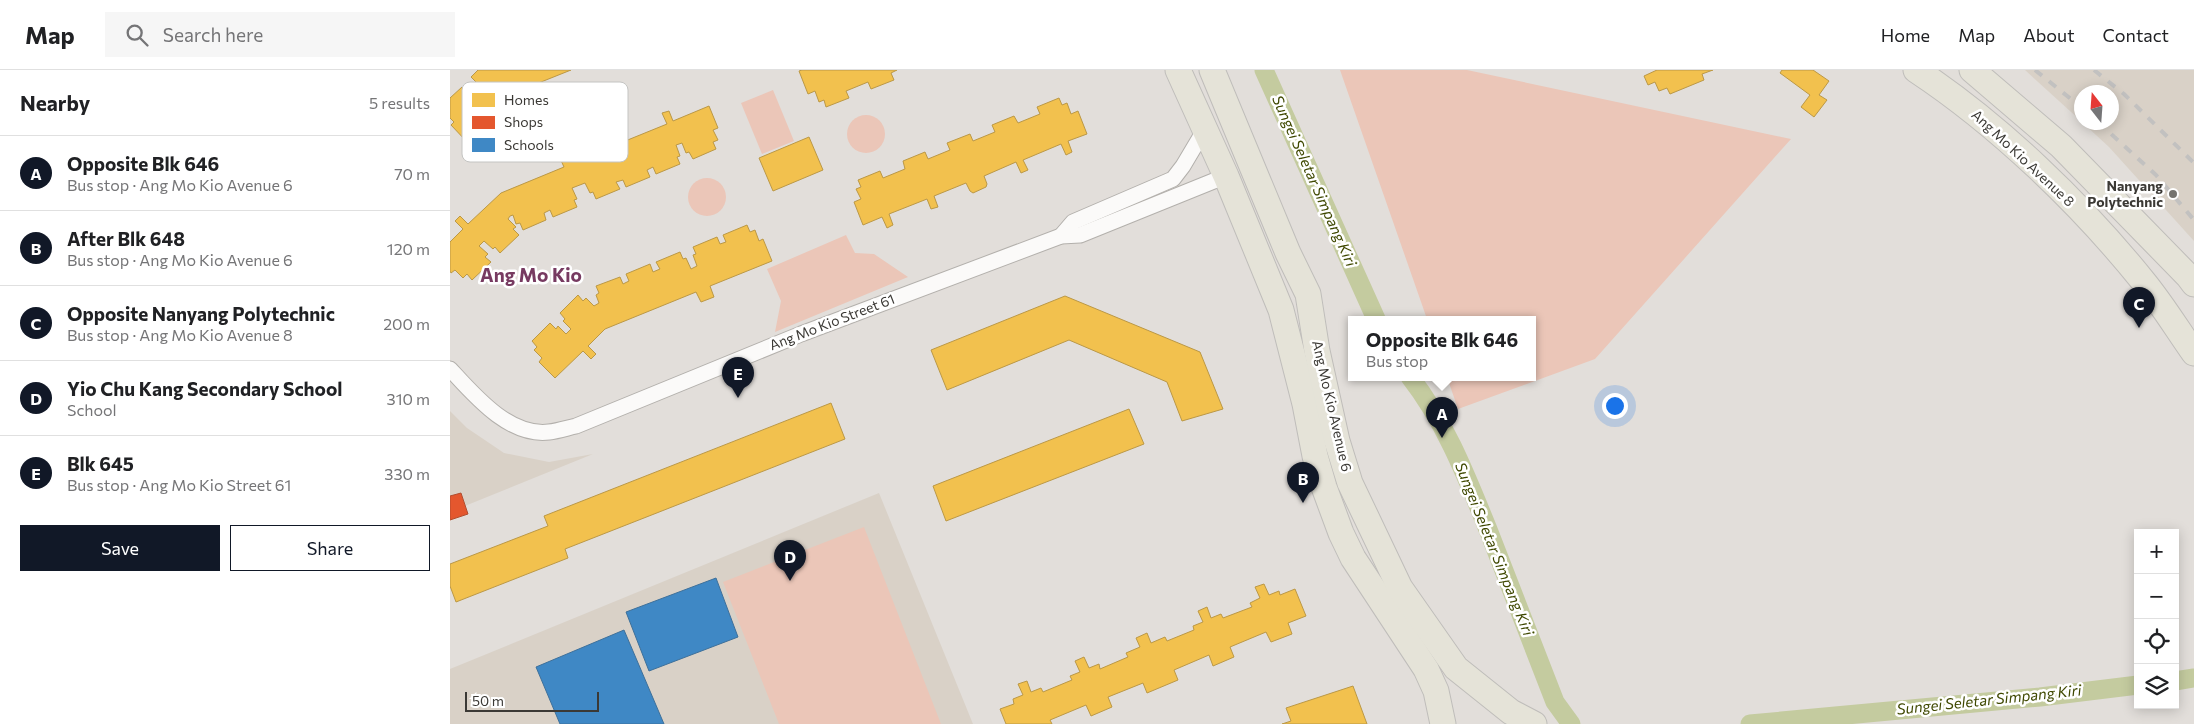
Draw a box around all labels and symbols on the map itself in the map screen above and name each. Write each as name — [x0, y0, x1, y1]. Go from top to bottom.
legend — [462, 82, 628, 162]
north arrow — [2074, 85, 2119, 130]
text: Homes — [504, 91, 549, 108]
water label: Sungei Seletar Simpang Kiri — [1269, 92, 1361, 270]
street label: Ang Mo Kio Avenue 8 — [1968, 106, 2078, 210]
text: Shops — [504, 113, 543, 130]
text: Schools — [504, 136, 554, 153]
place label: Nanyang Polytechnic — [2087, 177, 2163, 210]
marker: Nanyang Polytechnic — [2167, 188, 2179, 200]
district label: Ang Mo Kio — [480, 263, 582, 286]
pin: C — [2123, 287, 2155, 328]
street label: Ang Mo Kio Street 61 — [767, 290, 897, 353]
street label: Ang Mo Kio Avenue 6 — [1309, 339, 1356, 473]
pin: E — [722, 357, 754, 398]
your location — [1602, 393, 1628, 419]
pin: A — [1426, 397, 1458, 438]
water label: Sungei Seletar Simpang Kiri — [1452, 459, 1538, 639]
pin: B — [1287, 462, 1319, 503]
pin: D — [774, 540, 806, 581]
water label: Sungei Seletar Simpang Kiri — [1896, 680, 2083, 718]
scale bar — [465, 689, 599, 712]

